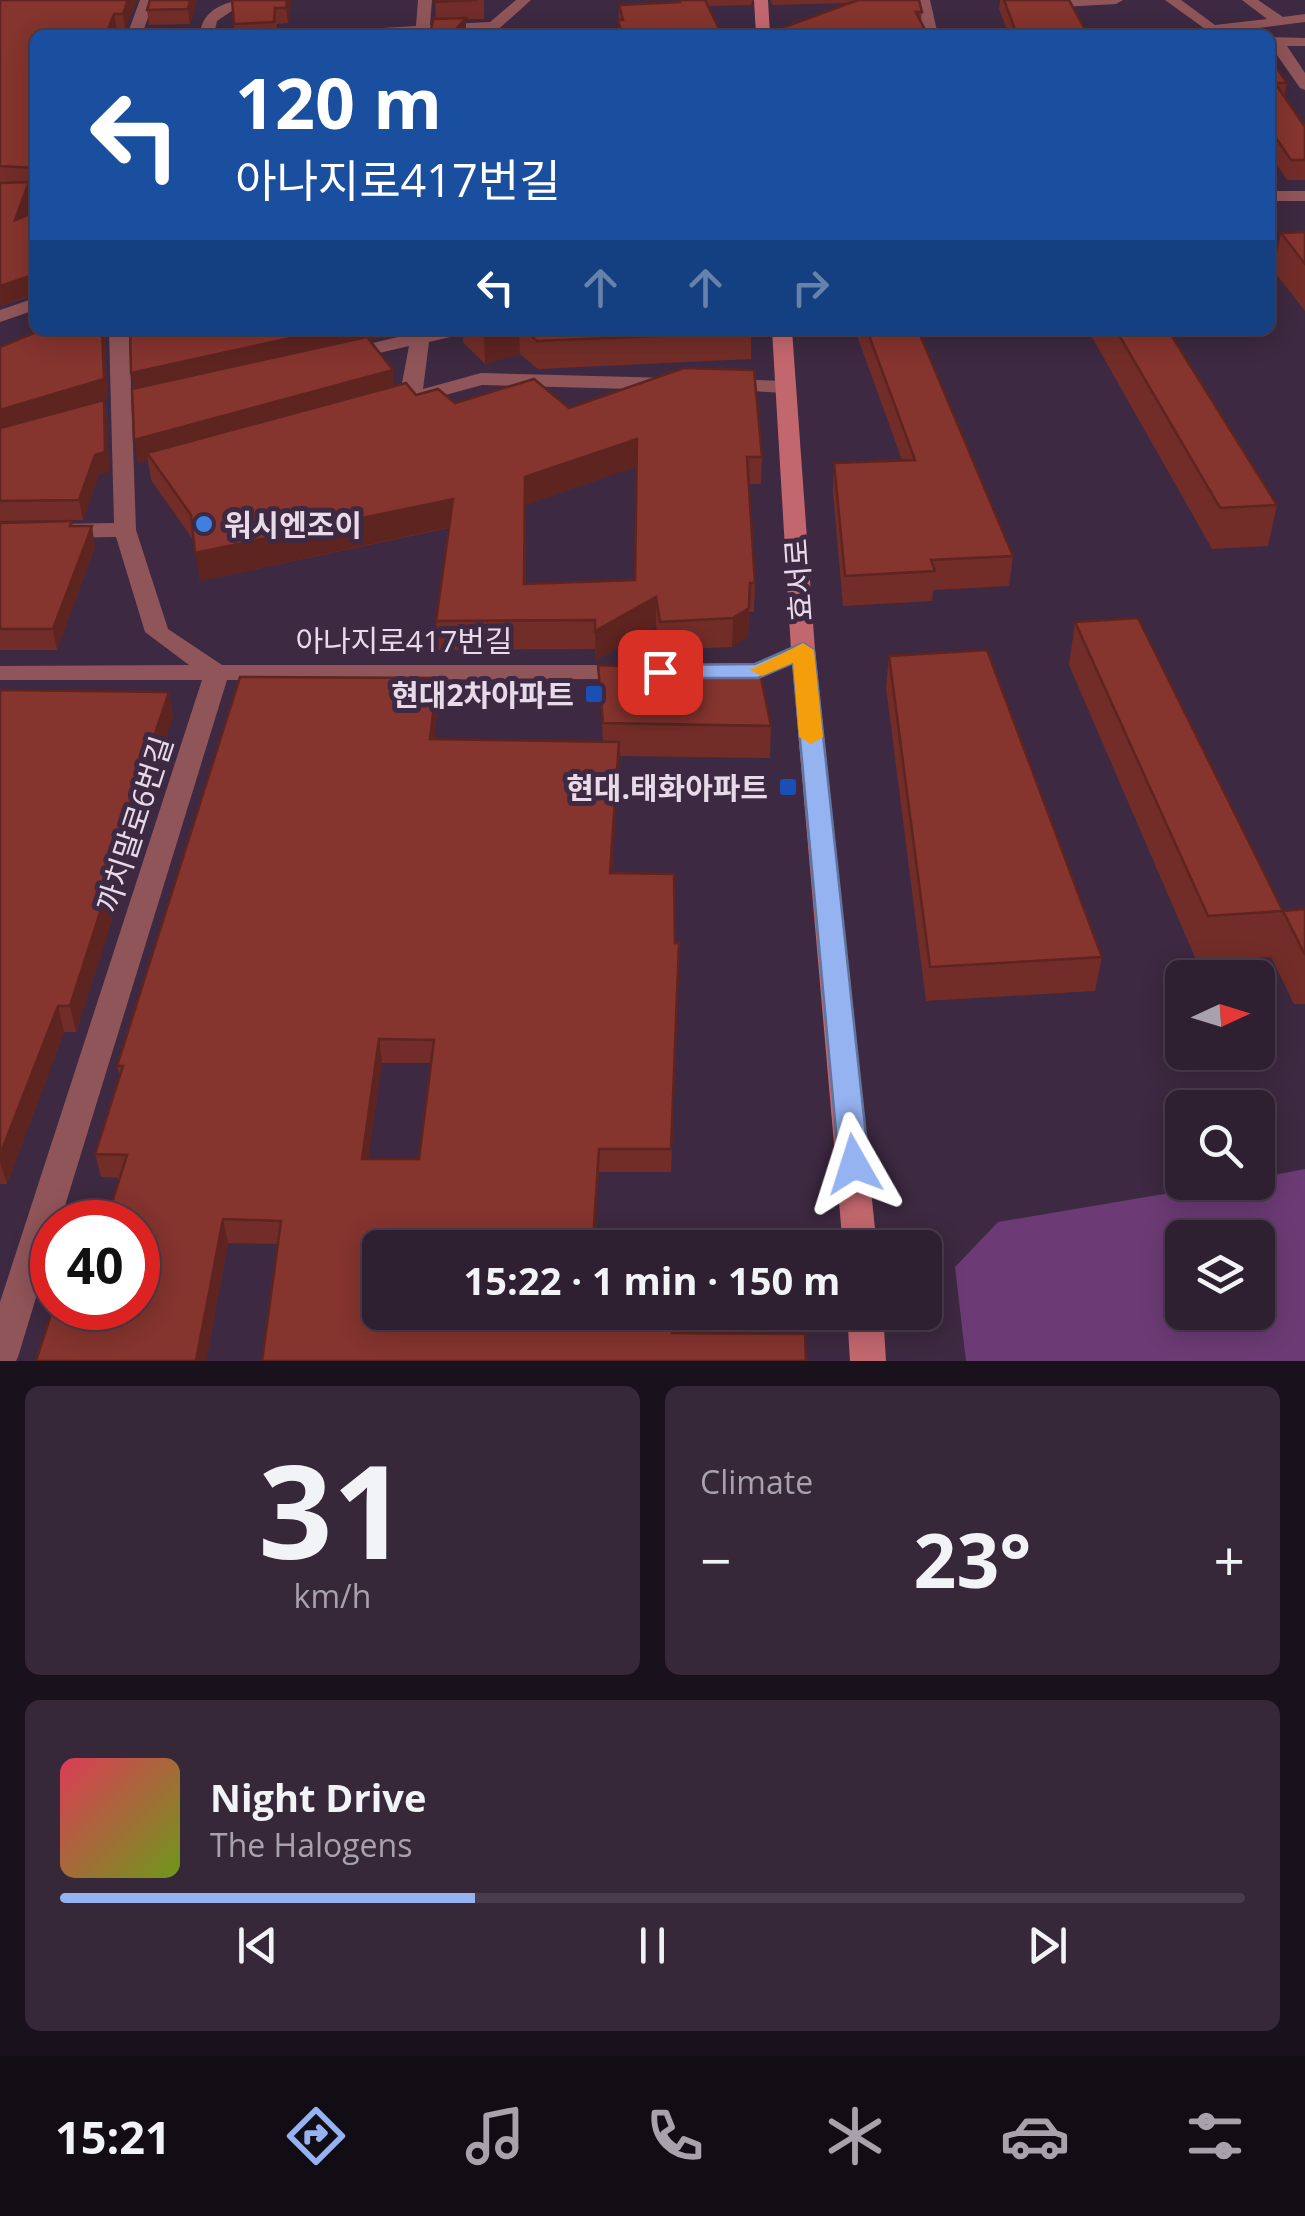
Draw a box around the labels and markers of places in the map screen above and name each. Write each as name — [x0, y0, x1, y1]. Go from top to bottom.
place label: 워시엔조이 — [224, 504, 362, 545]
marker: 워시엔조이 — [193, 513, 215, 535]
pin — [618, 630, 703, 715]
place label: 현대2차아파트 — [391, 674, 574, 715]
marker: 현대2차아파트 — [583, 683, 605, 705]
place label: 현대.태화아파트 — [566, 767, 768, 808]
marker: 현대.태화아파트 — [777, 776, 799, 798]

